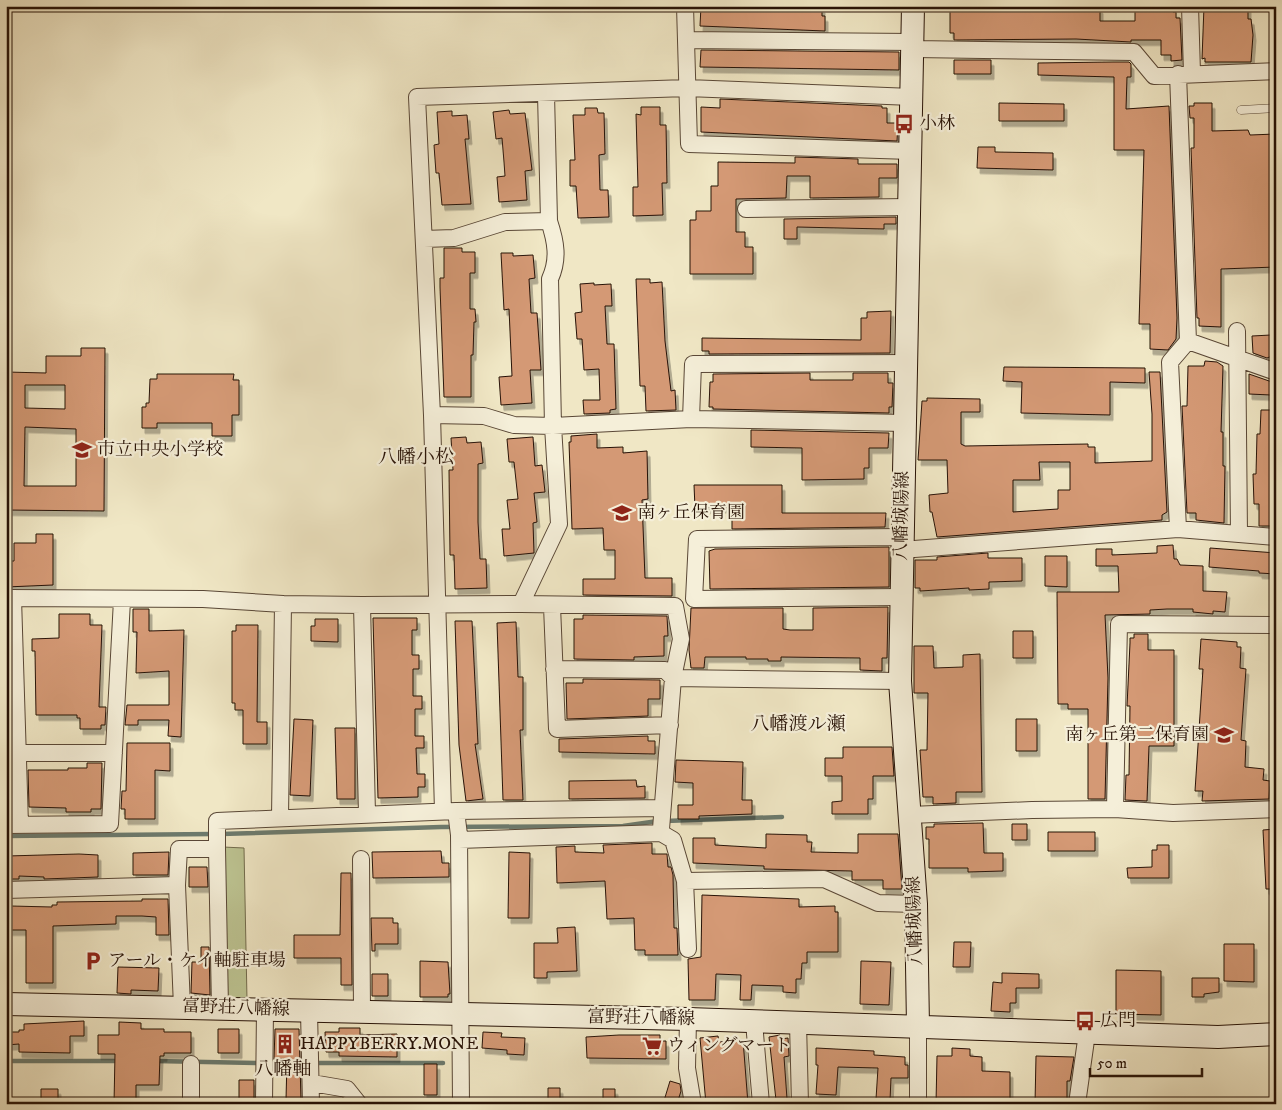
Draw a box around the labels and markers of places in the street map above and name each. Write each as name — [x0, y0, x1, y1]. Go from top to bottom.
bus stop icon: 小林 — [893, 113, 915, 135]
place label: 小林 — [919, 113, 955, 135]
school or university icon: 市立中央小学校 — [71, 439, 93, 461]
place label: 市立中央小学校 — [97, 439, 223, 461]
school or university icon: 南ヶ丘保育園 — [611, 502, 633, 524]
place label: 南ヶ丘保育園 — [637, 502, 745, 524]
place label: 南ヶ丘第二保育園 — [1065, 724, 1209, 746]
school or university icon: 南ヶ丘第二保育園 — [1213, 724, 1235, 746]
parking icon: アール・ケイ軸駐車場 — [82, 950, 104, 972]
place label: アール・ケイ軸駐車場 — [108, 950, 286, 972]
bus stop icon: 広門 — [1074, 1010, 1096, 1032]
place label: 広門 — [1100, 1010, 1136, 1032]
building icon: HAPPYBERRY.MONE — [274, 1033, 296, 1055]
place label: HAPPYBERRY.MONE — [300, 1033, 479, 1055]
supermarket icon: ウィングマート — [641, 1035, 663, 1057]
place label: ウィングマート — [667, 1035, 792, 1057]

